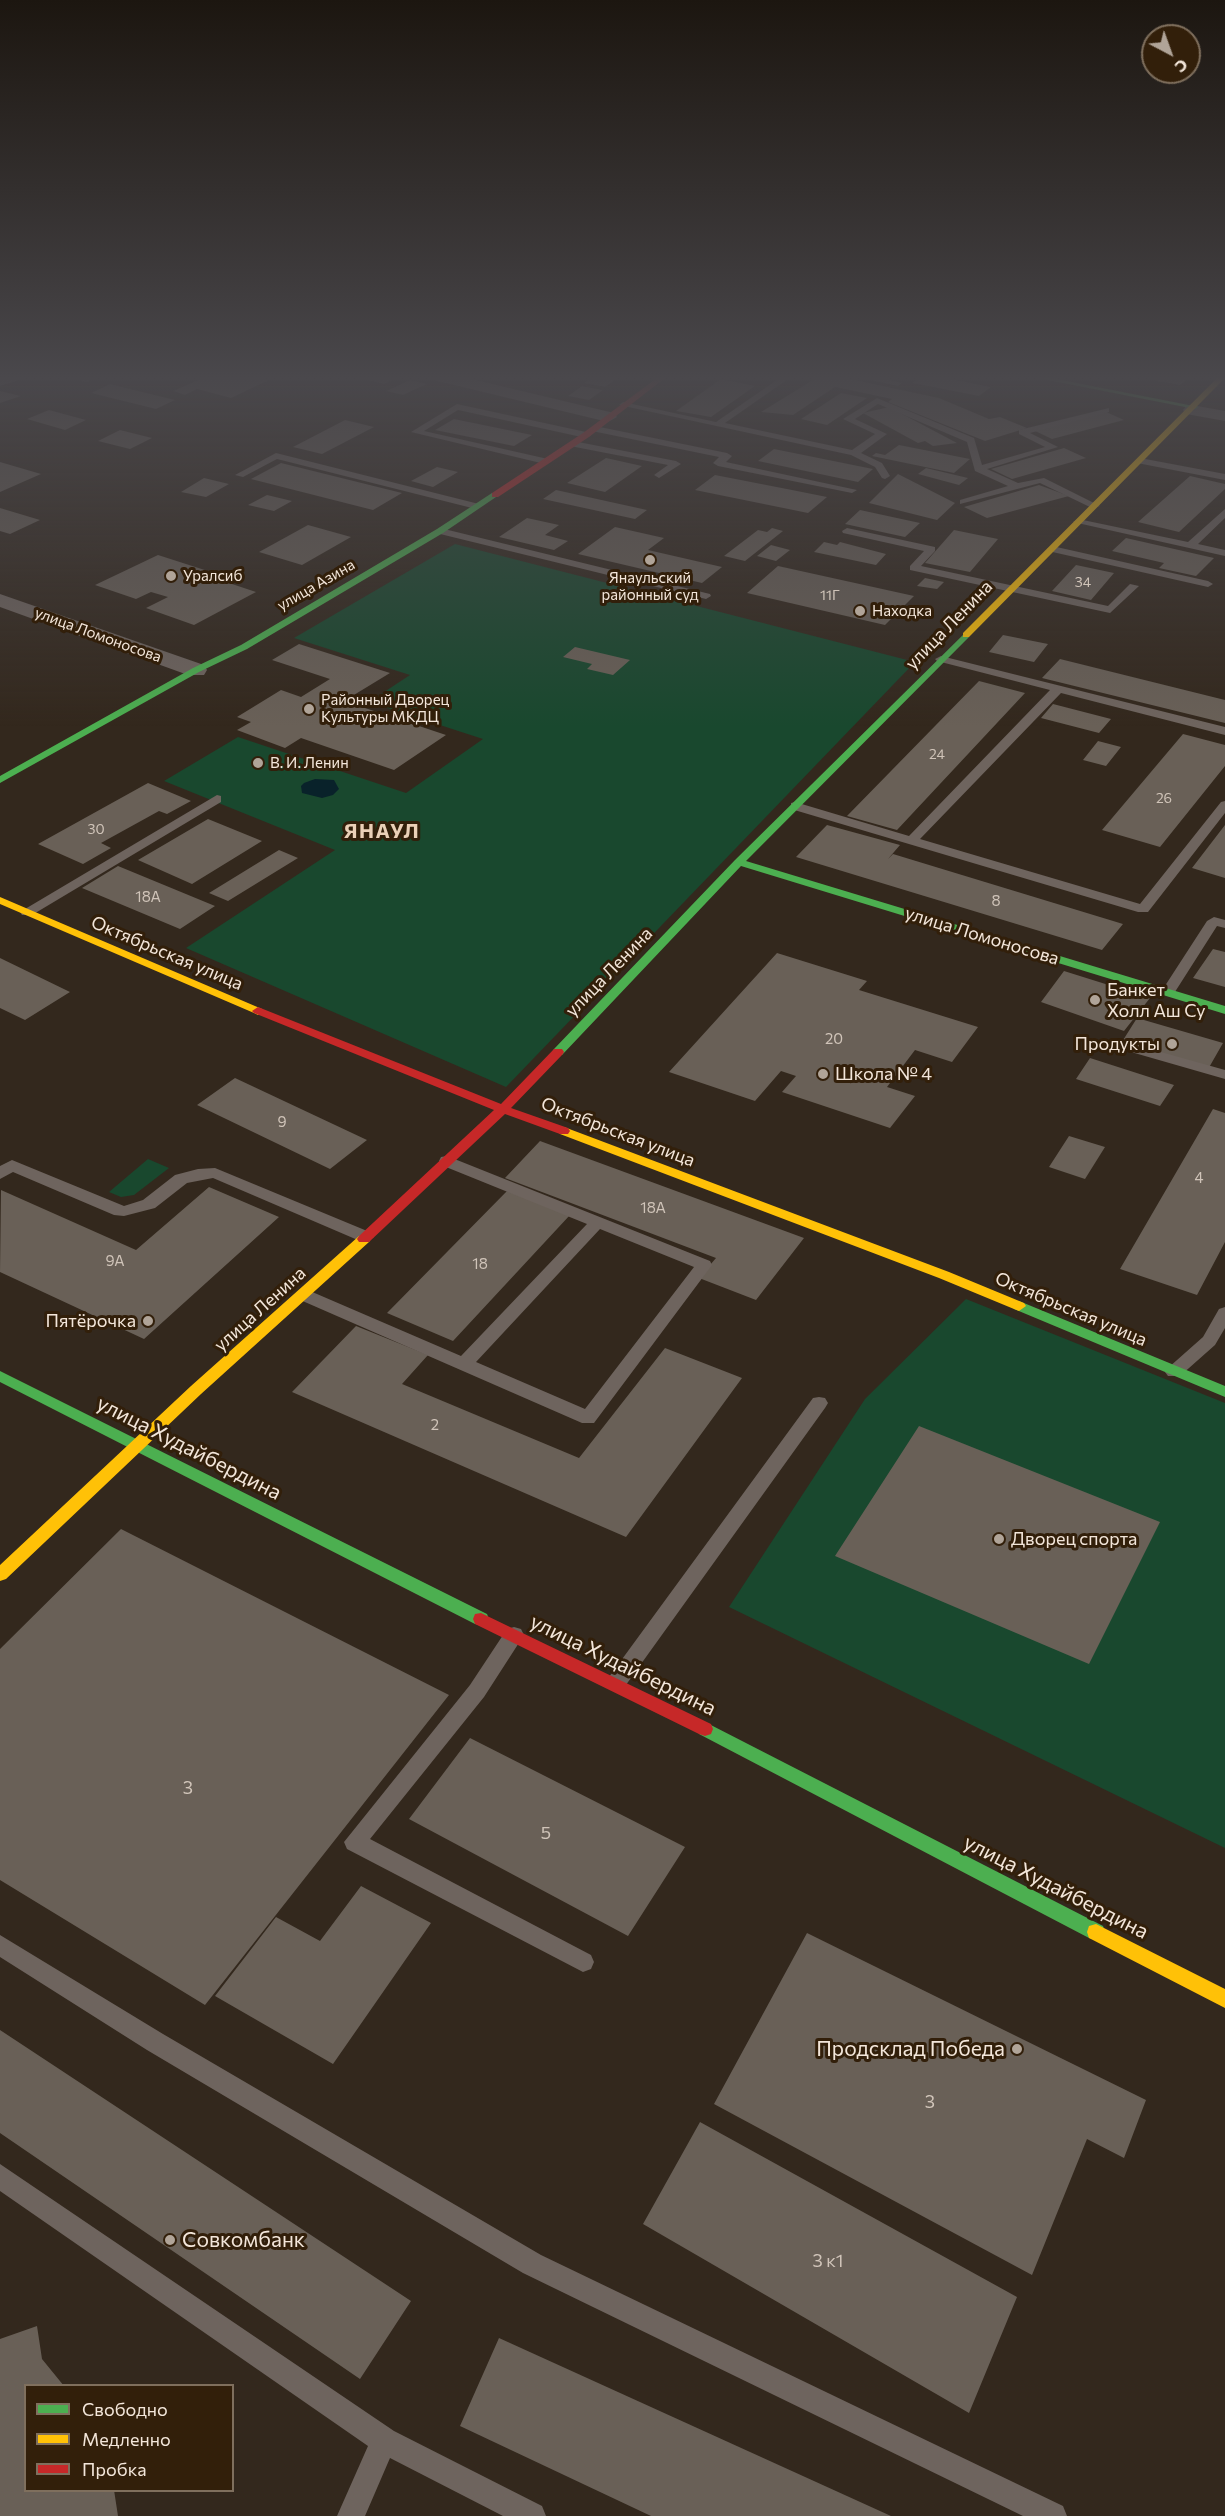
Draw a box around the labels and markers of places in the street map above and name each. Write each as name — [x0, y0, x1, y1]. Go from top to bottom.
marker: Янаульский районный суд — [643, 553, 657, 567]
place label: Уралсиб — [183, 567, 243, 585]
marker: Уралсиб — [164, 569, 178, 583]
place label: Янаульский районный суд — [601, 569, 699, 604]
place label: Находка — [872, 602, 932, 620]
marker: Находка — [853, 604, 867, 618]
place label: Районный Дворец Культуры МКДЦ — [321, 691, 449, 726]
marker: Районный Дворец Культуры МКДЦ — [302, 702, 316, 716]
place label: В. И. Ленин — [270, 754, 349, 772]
marker: В. И. Ленин — [251, 756, 265, 770]
place label: Банкет Холл Аш Су — [1107, 979, 1206, 1022]
marker: Банкет Холл Аш Су — [1088, 993, 1102, 1007]
place label: Продукты — [1075, 1033, 1160, 1055]
marker: Продукты — [1165, 1037, 1179, 1051]
place label: Школа № 4 — [835, 1063, 932, 1085]
marker: Школа № 4 — [816, 1067, 830, 1081]
place label: Пятёрочка — [45, 1310, 136, 1332]
marker: Пятёрочка — [141, 1314, 155, 1328]
place label: Дворец спорта — [1011, 1528, 1137, 1550]
marker: Дворец спорта — [992, 1532, 1006, 1546]
place label: Продсклад Победа — [816, 2036, 1005, 2062]
marker: Продсклад Победа — [1010, 2042, 1024, 2056]
place label: Совкомбанк — [182, 2227, 305, 2253]
marker: Совкомбанк — [163, 2233, 177, 2247]

